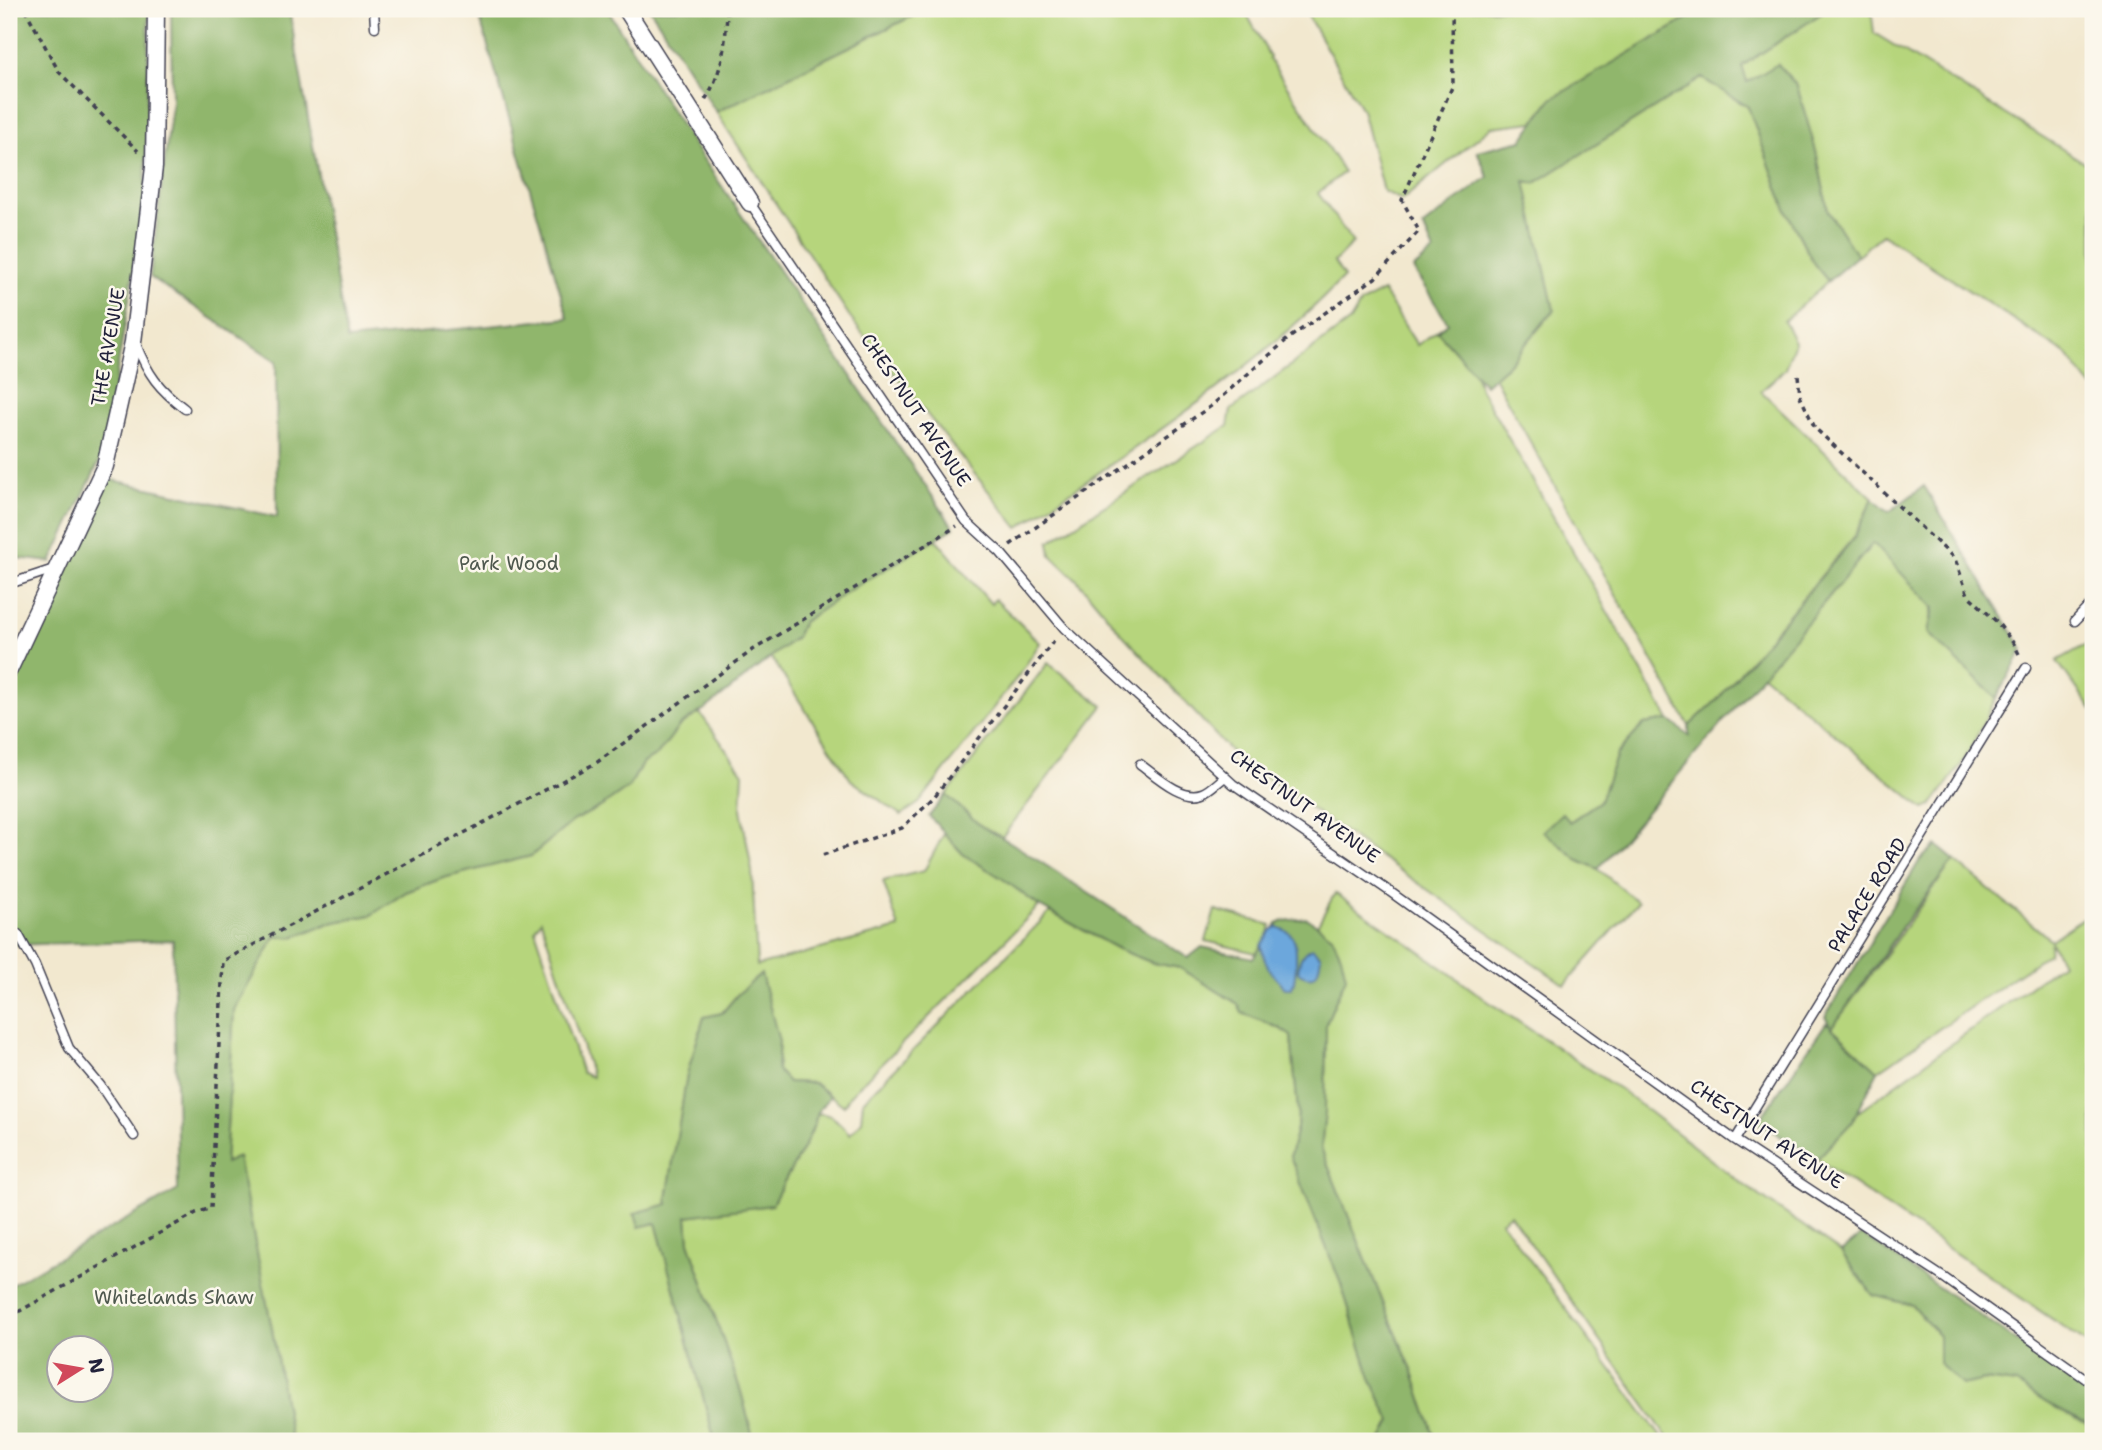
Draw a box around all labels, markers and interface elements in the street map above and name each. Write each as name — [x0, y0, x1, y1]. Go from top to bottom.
street label: THE AVENUE — [85, 286, 131, 408]
street label: CHESTNUT AVENUE — [855, 328, 977, 492]
park label: Park Wood — [459, 551, 559, 576]
street label: CHESTNUT AVENUE — [1225, 743, 1385, 869]
street label: PALACE ROAD — [1822, 833, 1912, 957]
street label: CHESTNUT AVENUE — [1685, 1073, 1849, 1195]
park label: Whitelands Shaw — [94, 1285, 254, 1310]
north arrow — [46, 1334, 116, 1404]
text: N — [82, 1356, 110, 1376]

